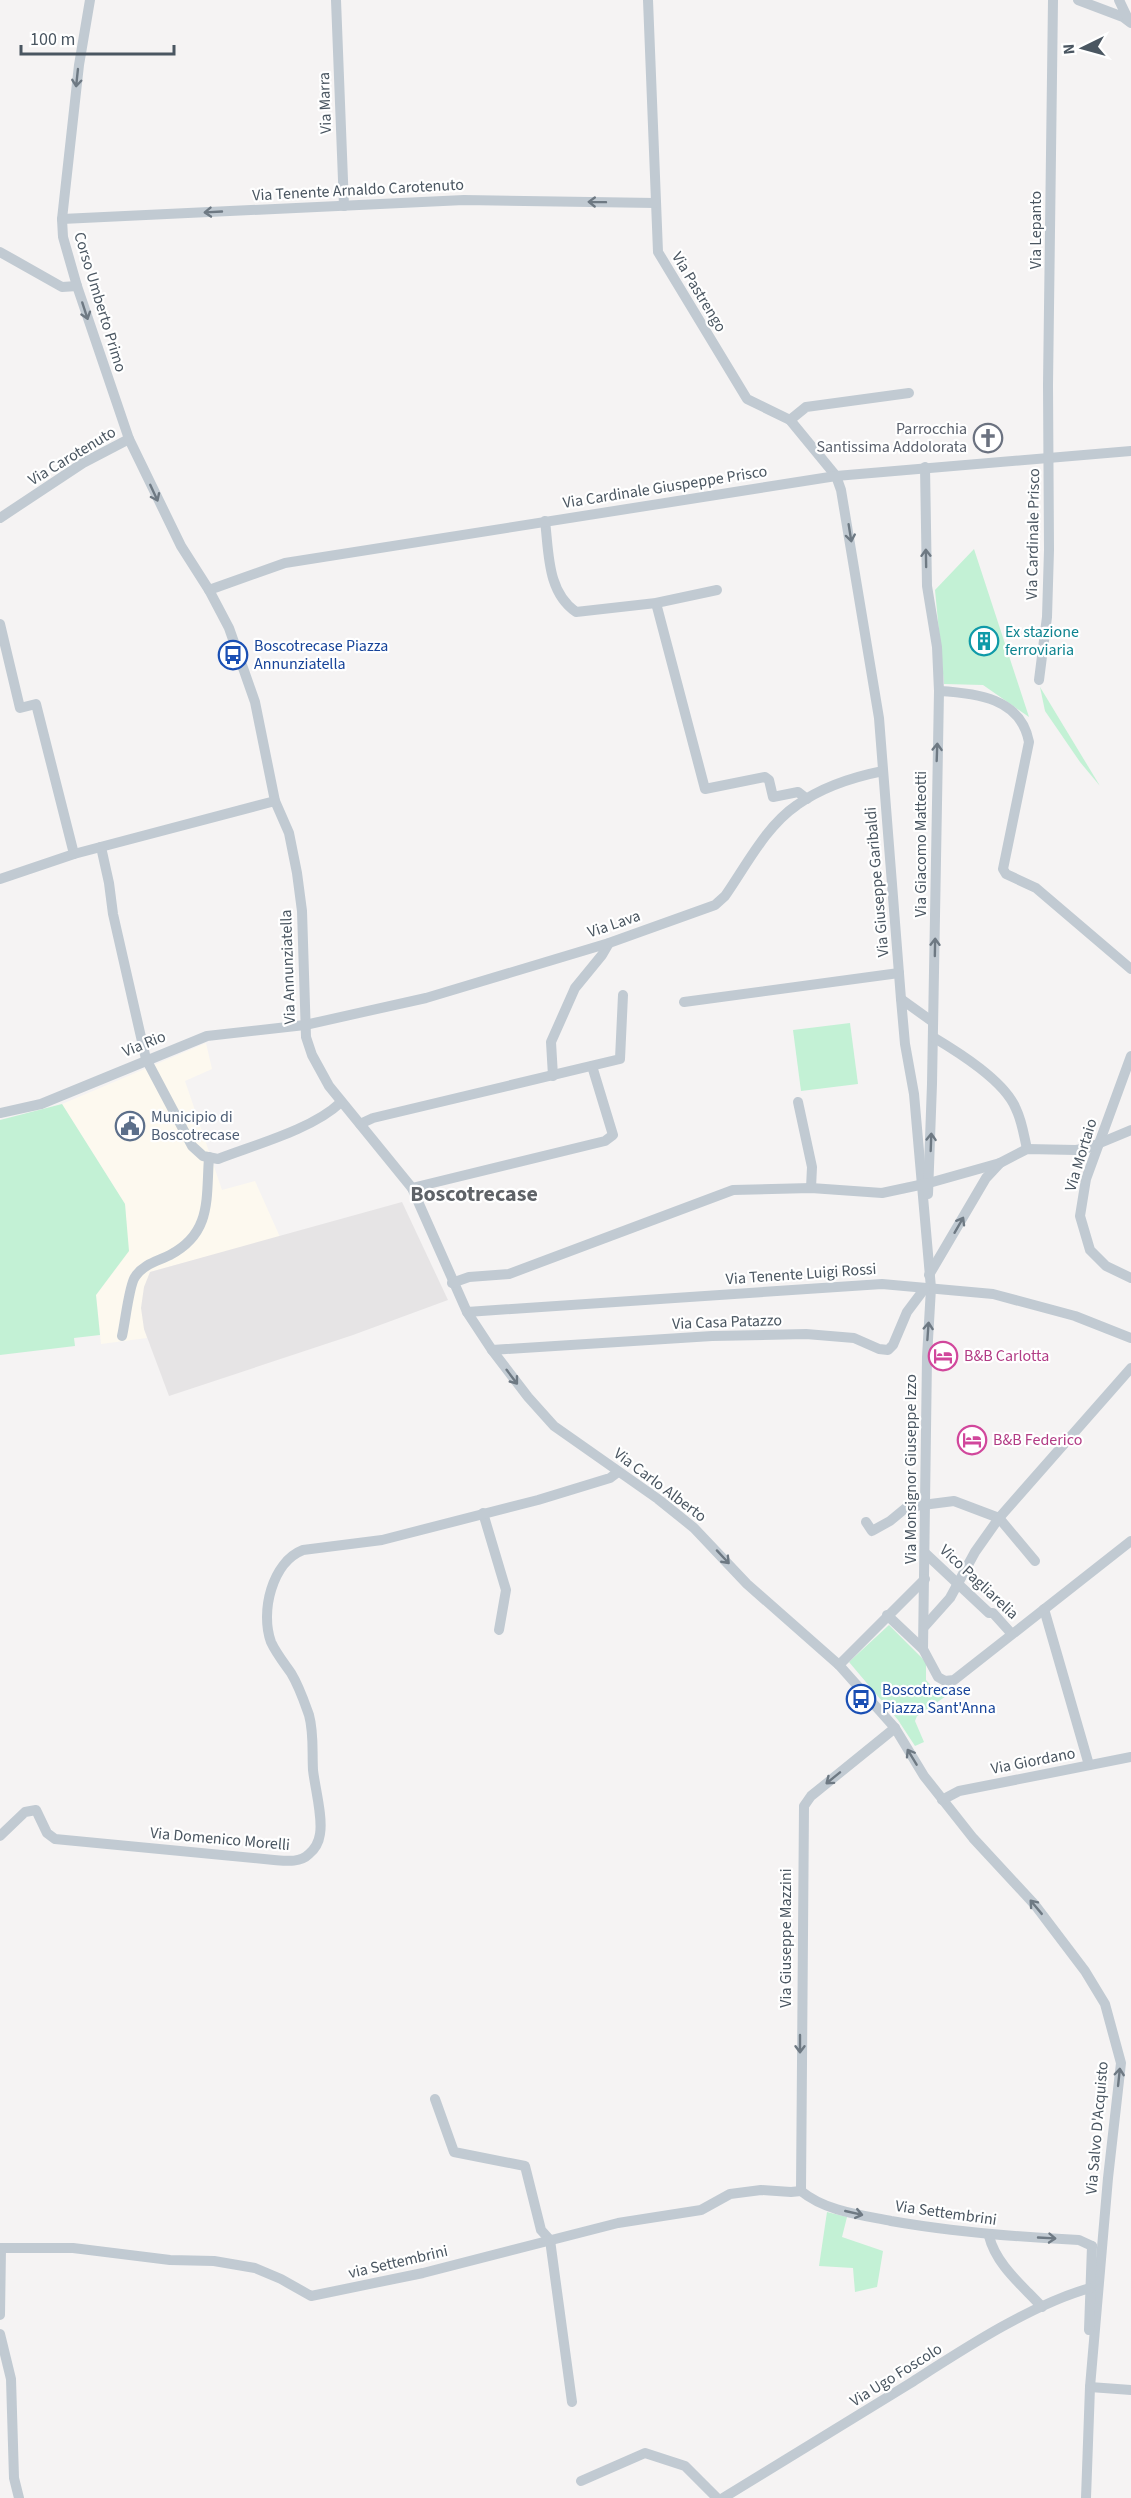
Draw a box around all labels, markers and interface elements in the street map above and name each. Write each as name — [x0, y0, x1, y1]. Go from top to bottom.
scale bar — [21, 18, 174, 56]
north arrow — [1053, 18, 1113, 78]
text: 100 m — [30, 27, 75, 52]
text: N — [1058, 43, 1080, 55]
one-way arrow — [72, 68, 83, 88]
street label: Via Marra — [313, 72, 337, 134]
street label: Via Tenente Arnaldo Carotenuto — [252, 173, 464, 207]
street label: Via Lepanto — [1025, 191, 1047, 269]
one-way arrow — [588, 196, 608, 208]
one-way arrow — [204, 206, 224, 217]
street label: Corso Umberto Primo — [68, 229, 132, 375]
street label: Via Pastrengo — [666, 248, 732, 336]
one-way arrow — [80, 301, 91, 320]
place label: Parrocchia Santissima Addolorata — [816, 418, 967, 458]
street label: Via Carotenuto — [24, 421, 120, 491]
church icon: Parrocchia Santissima Addolorata — [972, 422, 1004, 454]
street label: Via Cardinale Giuspeppe Prisco — [561, 460, 769, 514]
street label: Via Cardinale Prisco — [1021, 468, 1045, 600]
one-way arrow — [149, 484, 161, 502]
one-way arrow — [845, 522, 856, 542]
one-way arrow — [921, 548, 932, 568]
place label: Ex stazione ferroviaria — [1005, 621, 1079, 661]
building icon: Ex stazione ferroviaria — [968, 625, 1000, 657]
place label: Boscotrecase Piazza Annunziatella — [254, 635, 388, 675]
bus stop icon: Boscotrecase Piazza Annunziatella — [217, 639, 249, 671]
one-way arrow — [931, 742, 942, 762]
street label: Via Giacomo Matteotti — [910, 771, 932, 917]
street label: Via Giuseppe Garibaldi — [859, 806, 895, 958]
street label: Via Lava — [585, 905, 643, 943]
street label: Via Annunziatella — [275, 909, 301, 1025]
one-way arrow — [929, 937, 941, 957]
street label: Via Rio — [119, 1025, 169, 1063]
place label: Municipio di Boscotrecase — [151, 1106, 240, 1146]
public building icon: Municipio di Boscotrecase — [114, 1110, 146, 1142]
street label: Via Mortaio — [1060, 1116, 1102, 1194]
one-way arrow — [925, 1132, 936, 1152]
district label: Boscotrecase — [410, 1178, 538, 1210]
one-way arrow — [953, 1217, 965, 1234]
street label: Via Tenente Luigi Rossi — [725, 1258, 877, 1290]
street label: Via Casa Patazzo — [672, 1309, 782, 1335]
one-way arrow — [923, 1322, 934, 1342]
hotel icon: B&B Carlotta — [927, 1340, 959, 1372]
place label: B&B Carlotta — [964, 1345, 1049, 1367]
one-way arrow — [506, 1369, 519, 1385]
street label: Via Monsignor Giuseppe Izzo — [900, 1374, 922, 1564]
hotel icon: B&B Federico — [956, 1424, 988, 1456]
place label: B&B Federico — [993, 1429, 1082, 1451]
street label: Via Carlo Alberto — [609, 1443, 711, 1527]
street label: Vico Pagliarelia — [935, 1540, 1023, 1624]
one-way arrow — [716, 1549, 731, 1564]
place label: Boscotrecase Piazza Sant'Anna — [882, 1679, 996, 1719]
bus stop icon: Boscotrecase Piazza Sant'Anna — [845, 1683, 877, 1715]
street label: Via Giordano — [989, 1742, 1077, 1780]
one-way arrow — [906, 1748, 919, 1765]
one-way arrow — [825, 1772, 841, 1785]
street label: Via Domenico Morelli — [149, 1822, 291, 1856]
street label: Via Giuseppe Mazzini — [775, 1868, 797, 2008]
one-way arrow — [1029, 1899, 1042, 1915]
one-way arrow — [794, 2034, 806, 2054]
street label: Via Salvo D'Acquisto — [1080, 2060, 1114, 2196]
one-way arrow — [1114, 2068, 1125, 2088]
street label: Via Settembrini — [894, 2195, 998, 2231]
one-way arrow — [844, 2208, 863, 2220]
one-way arrow — [1036, 2233, 1056, 2244]
street label: via Settembrini — [346, 2240, 450, 2284]
street label: Via Ugo Foscolo — [846, 2338, 946, 2412]

